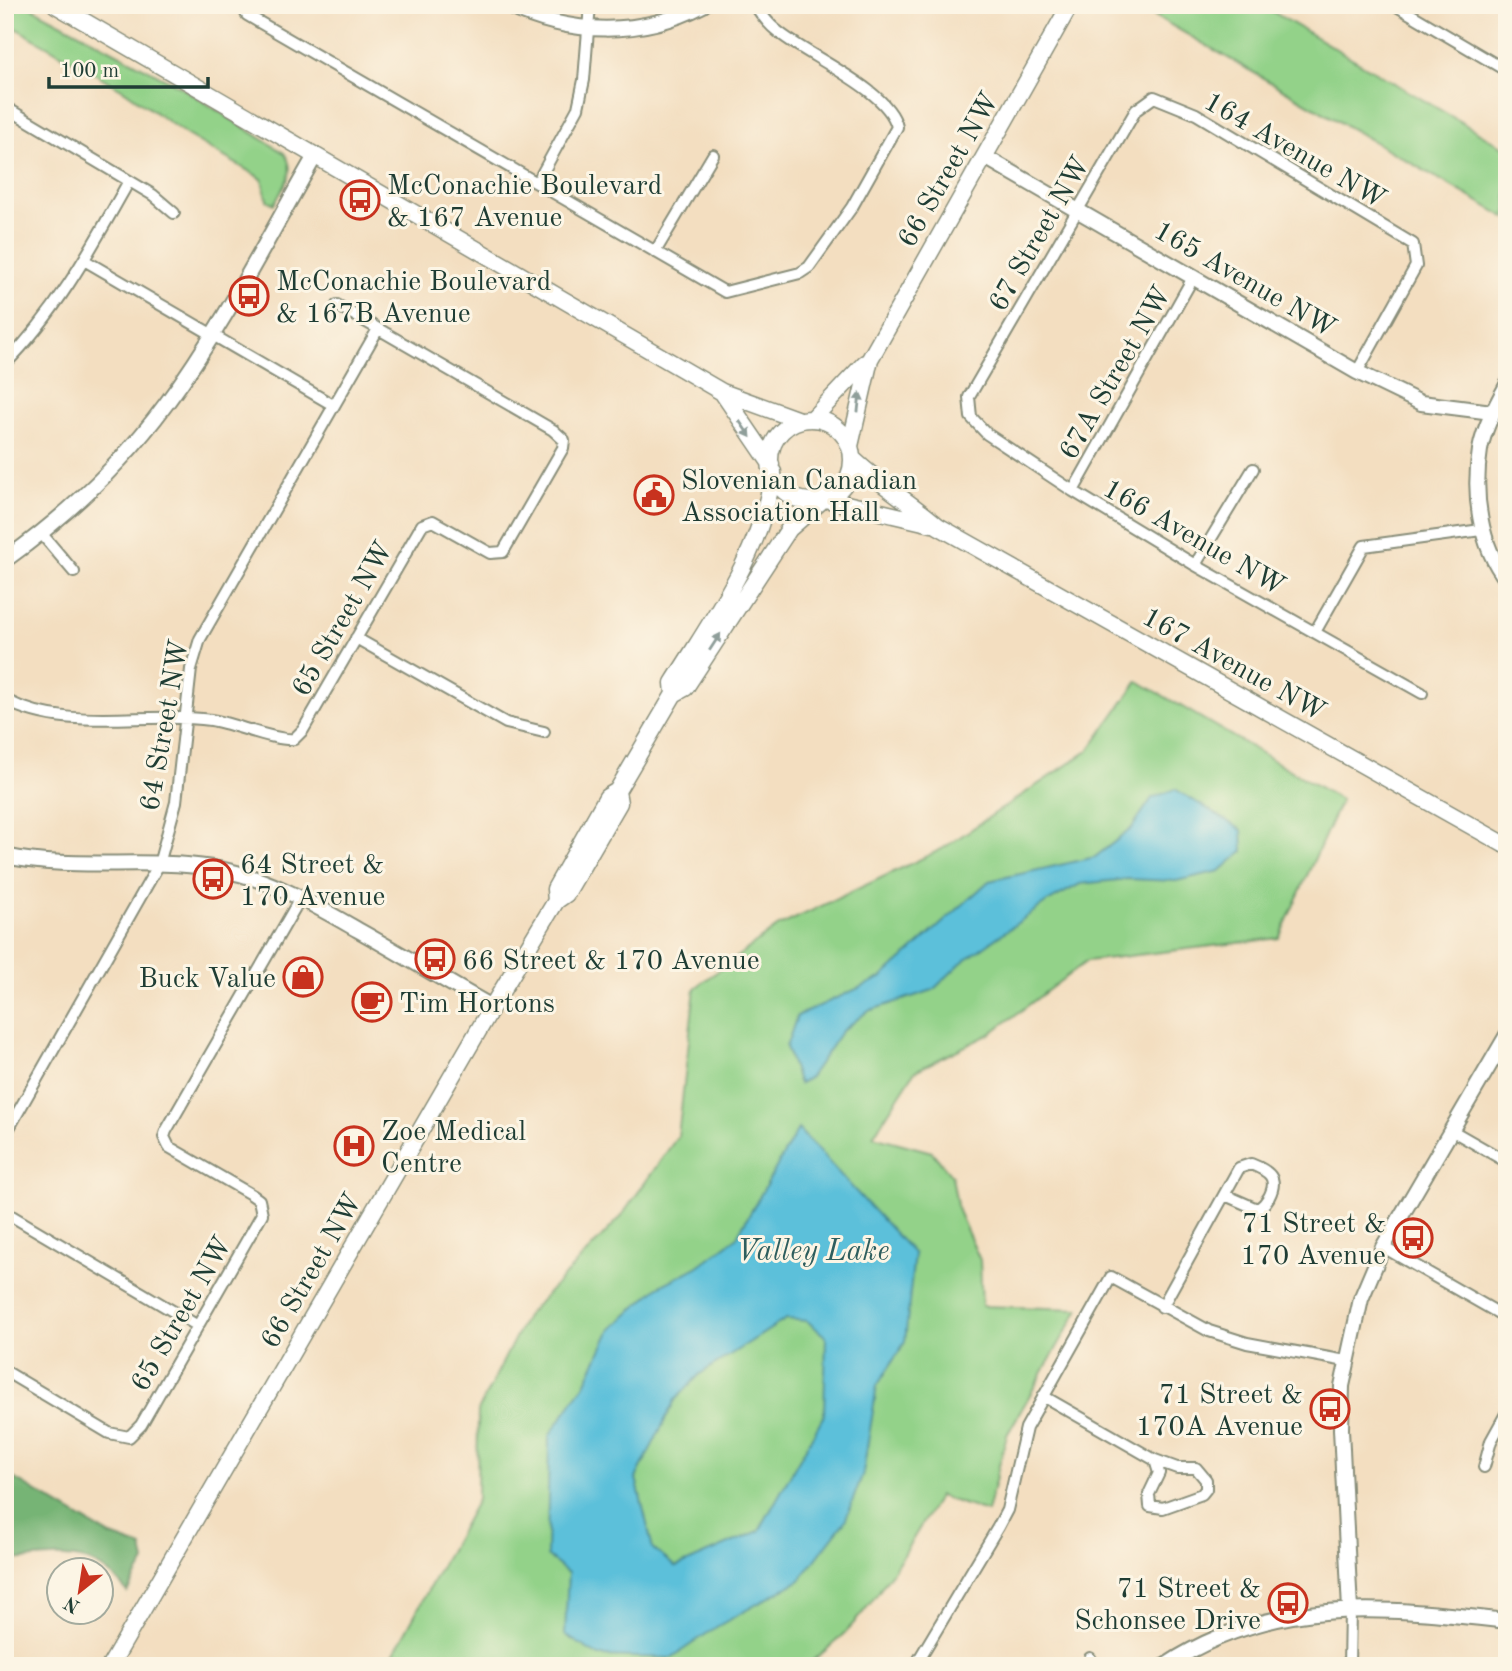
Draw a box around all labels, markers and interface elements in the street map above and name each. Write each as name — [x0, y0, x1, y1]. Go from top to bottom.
scale bar — [49, 46, 208, 90]
text: 100 m — [60, 61, 119, 82]
street label: 66 Street NW — [894, 88, 1005, 253]
street label: 164 Avenue NW — [1199, 88, 1390, 215]
street label: 67 Street NW — [985, 152, 1096, 317]
place label: McConachie Boulevard & 167 Avenue — [387, 173, 662, 233]
bus stop icon: McConachie Boulevard & 167 Avenue — [339, 179, 381, 221]
street label: 165 Avenue NW — [1149, 217, 1340, 344]
place label: McConachie Boulevard & 167B Avenue — [276, 269, 551, 329]
bus stop icon: McConachie Boulevard & 167B Avenue — [228, 275, 270, 317]
street label: 67A Street NW — [1056, 282, 1178, 465]
one-way arrow — [854, 391, 865, 413]
one-way arrow — [738, 420, 752, 438]
place label: Slovenian Canadian Association Hall — [681, 468, 917, 528]
public building icon: Slovenian Canadian Association Hall — [633, 474, 675, 516]
street label: 166 Avenue NW — [1098, 475, 1289, 602]
street label: 65 Street NW — [288, 537, 399, 702]
street label: 167 Avenue NW — [1137, 604, 1330, 728]
one-way arrow — [709, 632, 722, 651]
street label: 64 Street NW — [137, 637, 195, 814]
place label: 64 Street & 170 Avenue — [240, 852, 386, 912]
bus stop icon: 64 Street & 170 Avenue — [192, 858, 234, 900]
bus stop icon: 66 Street & 170 Avenue — [414, 938, 456, 980]
place label: 66 Street & 170 Avenue — [462, 948, 760, 976]
shop icon: Buck Value — [282, 956, 324, 998]
place label: Buck Value — [139, 966, 276, 994]
cafe icon: Tim Hortons — [351, 981, 393, 1023]
place label: Tim Hortons — [399, 991, 555, 1019]
place label: Zoe Medical Centre — [381, 1119, 526, 1179]
hospital icon: Zoe Medical Centre — [333, 1125, 375, 1167]
street label: 66 Street NW — [257, 1189, 368, 1354]
place label: 71 Street & 170 Avenue — [1241, 1211, 1386, 1271]
bus stop icon: 71 Street & 170 Avenue — [1392, 1217, 1434, 1259]
street label: 65 Street NW — [127, 1232, 238, 1397]
water label: Valley Lake — [736, 1237, 890, 1267]
place label: 71 Street & 170A Avenue — [1136, 1382, 1303, 1442]
bus stop icon: 71 Street & 170A Avenue — [1309, 1388, 1351, 1430]
north arrow — [46, 1556, 116, 1626]
place label: 71 Street & Schonsee Drive — [1074, 1576, 1261, 1636]
bus stop icon: 71 Street & Schonsee Drive — [1267, 1582, 1309, 1624]
text: N — [61, 1591, 84, 1615]

